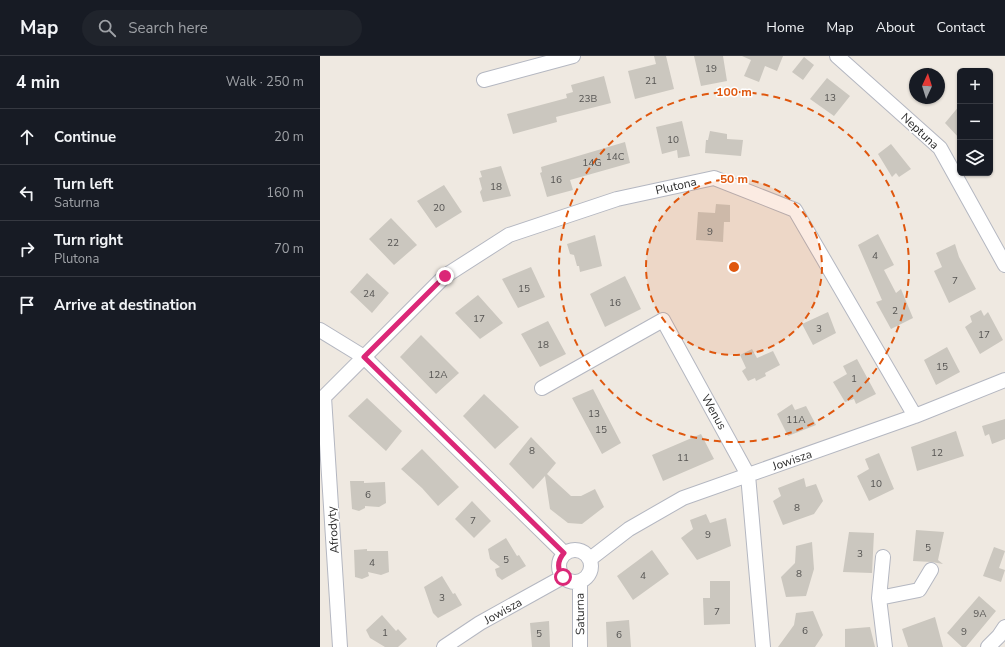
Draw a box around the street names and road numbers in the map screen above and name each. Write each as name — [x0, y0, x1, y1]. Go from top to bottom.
street label: Neptuna — [898, 109, 942, 153]
street label: Plutona — [654, 173, 698, 199]
street label: Wenus — [698, 391, 730, 433]
street label: Jowisza — [769, 446, 814, 475]
street label: Afrodyty — [323, 505, 343, 554]
street label: Saturna — [572, 593, 588, 635]
street label: Jowisza — [480, 594, 525, 628]

